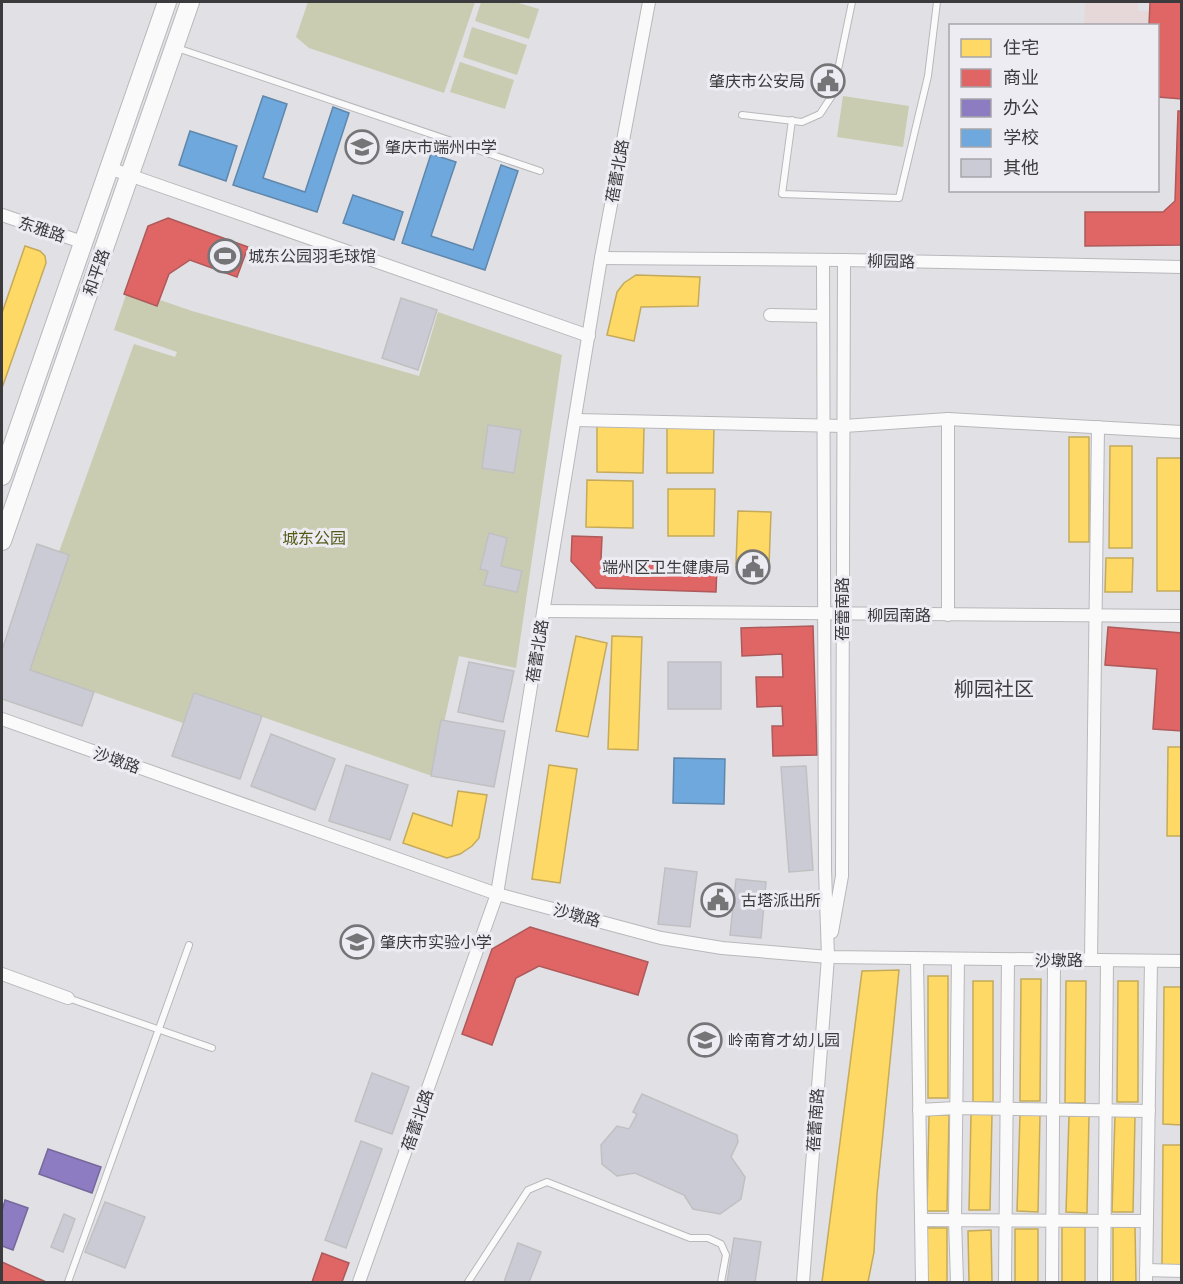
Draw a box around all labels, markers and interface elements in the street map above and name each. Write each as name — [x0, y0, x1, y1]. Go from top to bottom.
legend — [949, 24, 1159, 192]
text: 住宅 — [1003, 34, 1039, 61]
public building icon: 肇庆市公安局 — [810, 63, 846, 99]
text: 商业 — [1003, 64, 1039, 91]
place label: 肇庆市公安局 — [709, 69, 805, 93]
text: 办公 — [1003, 94, 1039, 121]
text: 学校 — [1003, 124, 1039, 151]
school or university icon: 肇庆市端州中学 — [344, 129, 380, 165]
place label: 肇庆市端州中学 — [385, 135, 497, 159]
street label: 蓓蕾北路 — [600, 137, 634, 205]
text: 其他 — [1003, 154, 1039, 181]
street label: 东雅路 — [15, 210, 69, 248]
sports icon: 城东公园羽毛球馆 — [207, 238, 243, 274]
place label: 城东公园羽毛球馆 — [248, 244, 376, 268]
street label: 和平路 — [77, 245, 115, 299]
street label: 柳园路 — [867, 249, 915, 273]
park label: 城东公园 — [282, 526, 346, 550]
public building icon: 端州区卫生健康局 — [735, 549, 771, 585]
place label: 端州区卫生健康局 — [602, 555, 730, 579]
street label: 蓓蕾南路 — [830, 577, 854, 641]
street label: 柳园南路 — [867, 603, 931, 627]
street label: 蓓蕾北路 — [520, 618, 554, 684]
district label: 柳园社区 — [954, 673, 1034, 704]
street label: 沙墩路 — [90, 741, 144, 779]
public building icon: 古塔派出所 — [700, 882, 736, 918]
place label: 古塔派出所 — [741, 888, 821, 912]
street label: 沙墩路 — [551, 897, 603, 933]
school or university icon: 肇庆市实验小学 — [339, 924, 375, 960]
place label: 肇庆市实验小学 — [380, 930, 492, 954]
street label: 沙墩路 — [1035, 948, 1083, 972]
school or university icon: 岭南育才幼儿园 — [687, 1022, 723, 1058]
place label: 岭南育才幼儿园 — [728, 1028, 840, 1052]
street label: 蓓蕾北路 — [395, 1086, 439, 1154]
street label: 蓓蕾南路 — [801, 1087, 829, 1153]

